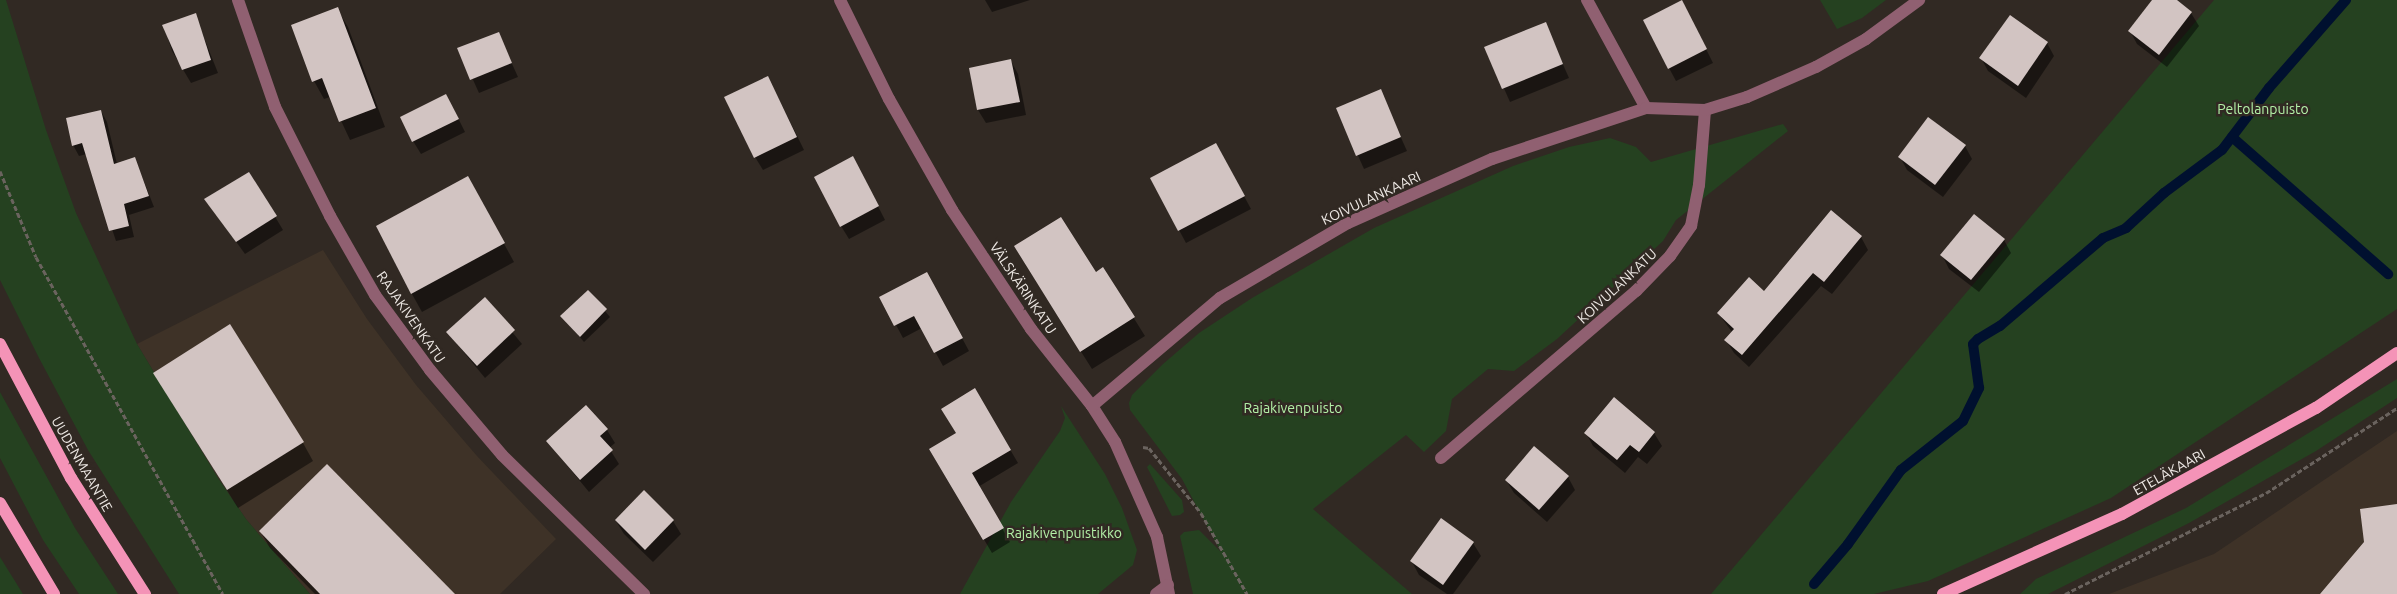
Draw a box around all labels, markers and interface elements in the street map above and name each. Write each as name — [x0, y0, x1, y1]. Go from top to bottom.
park label: Peltolanpuisto — [2217, 101, 2309, 117]
street label: KOIVULANKAARI — [1319, 168, 1423, 228]
street label: VÄLSKÄRINKATU — [986, 239, 1060, 337]
street label: KOIVULANKATU — [1574, 245, 1660, 327]
street label: RAJAKIVENKATU — [373, 268, 449, 366]
park label: Rajakivenpuisto — [1244, 400, 1342, 416]
street label: UUDENMAANTIE — [48, 414, 116, 514]
street label: ETELÄKAARI — [2130, 445, 2208, 499]
park label: Rajakivenpuistikko — [1006, 525, 1122, 541]

